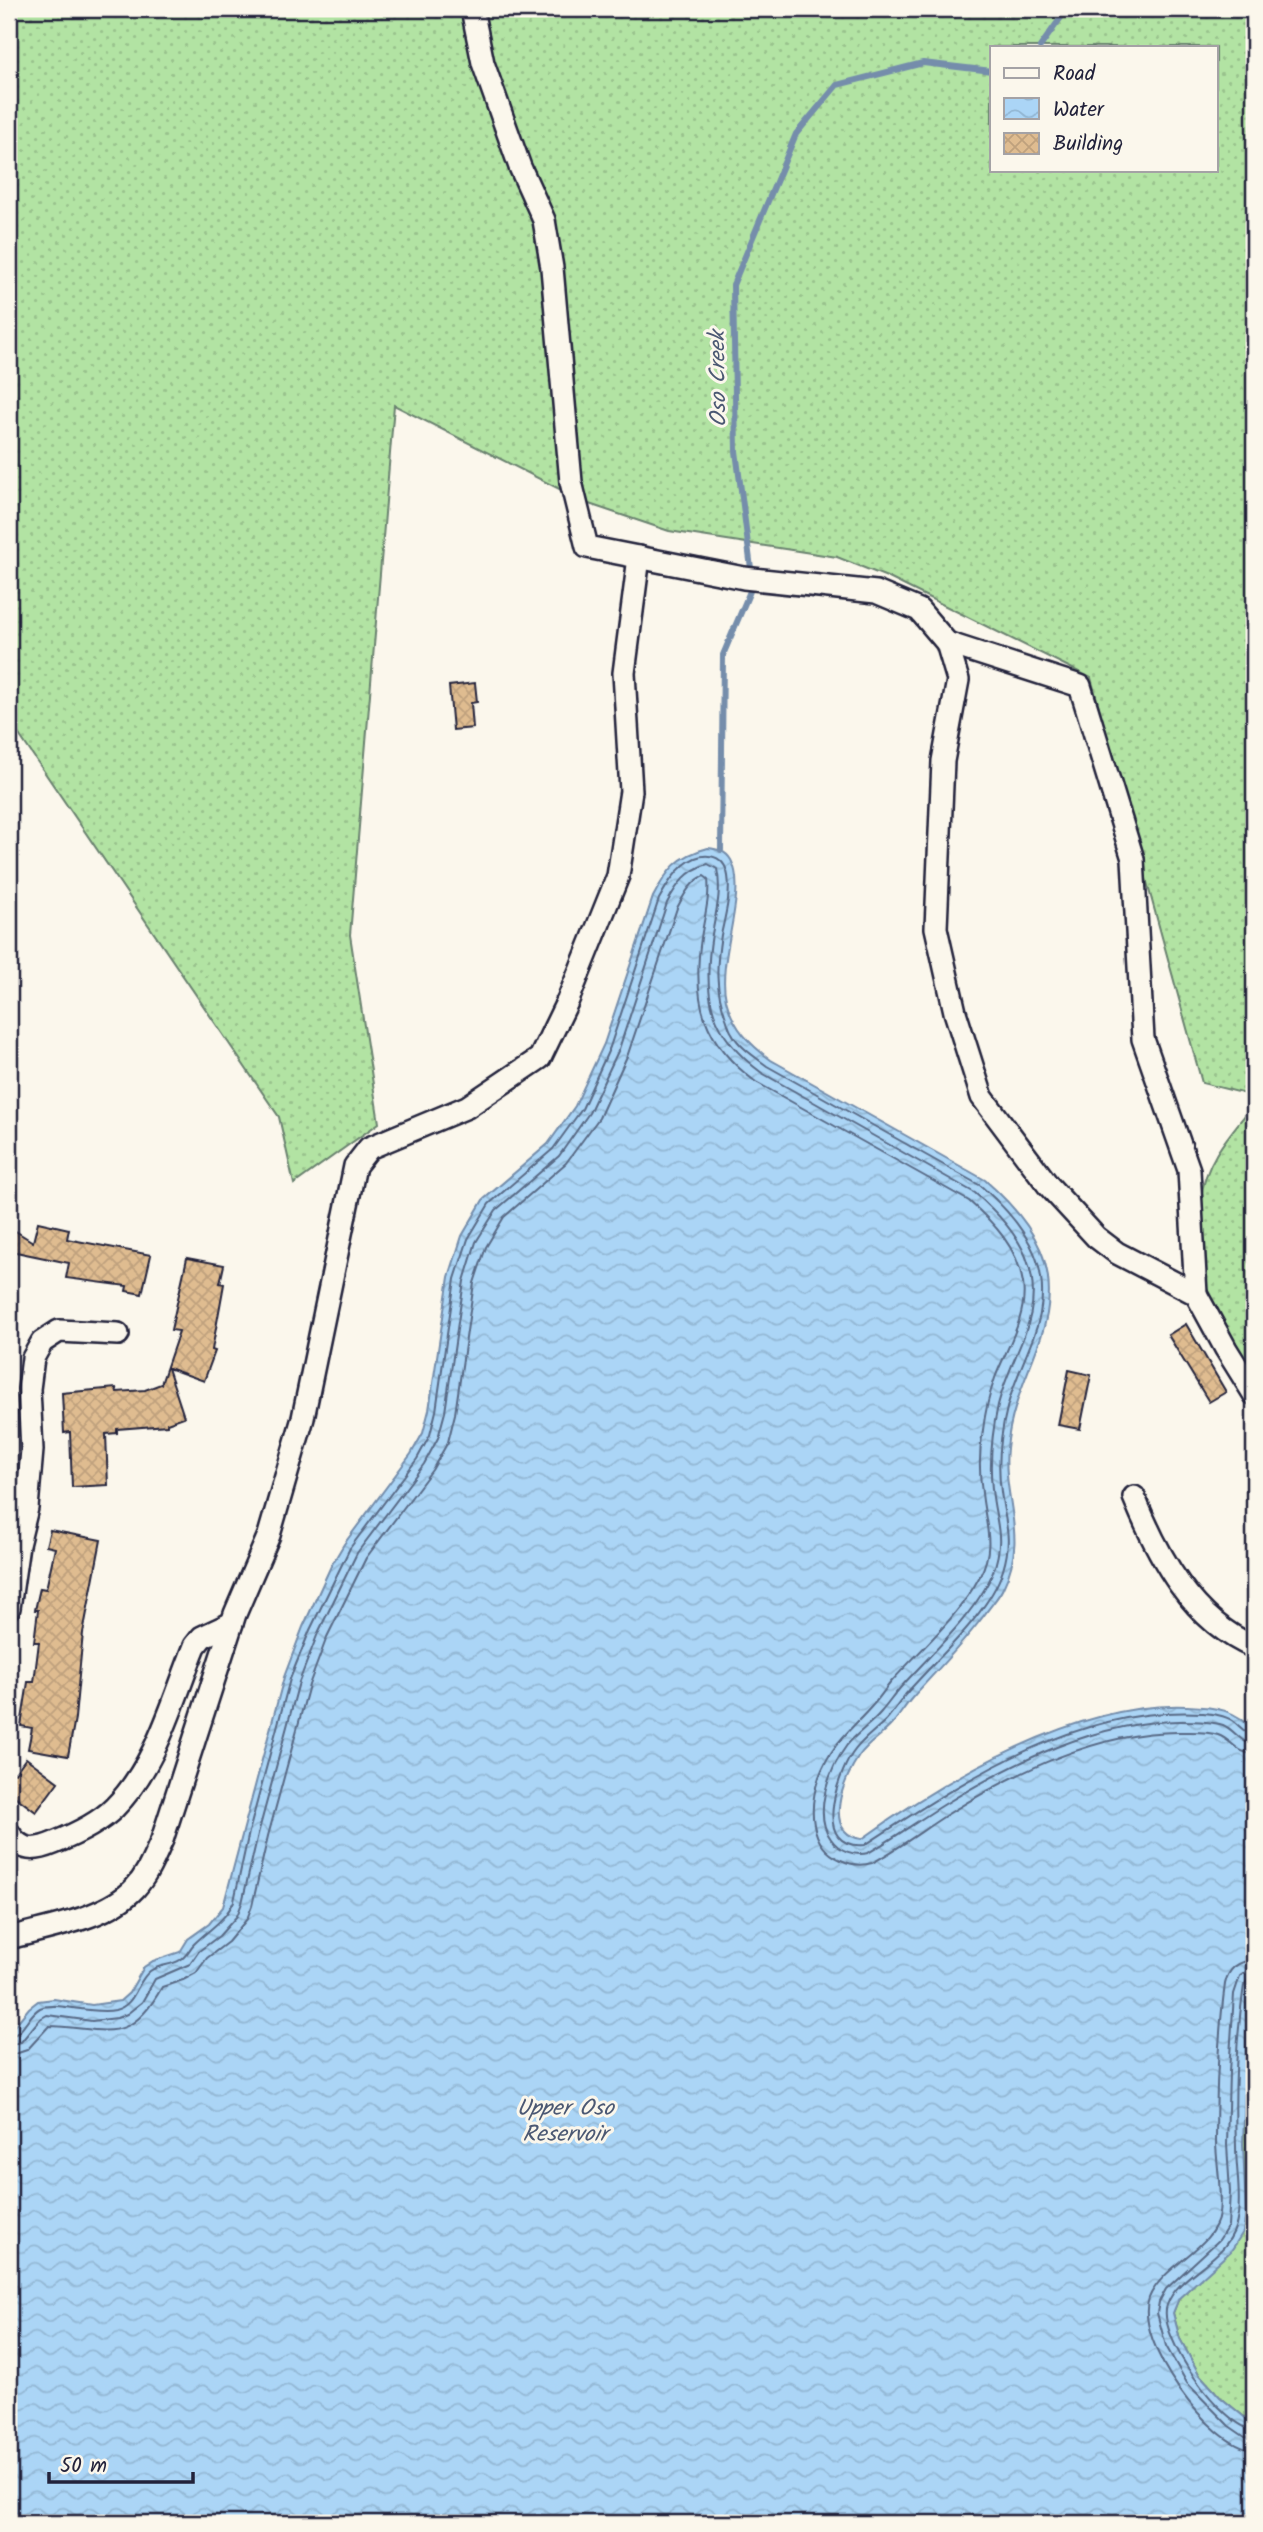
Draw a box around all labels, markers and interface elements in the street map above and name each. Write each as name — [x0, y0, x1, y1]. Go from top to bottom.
legend — [990, 46, 1218, 172]
text: Road — [1053, 58, 1096, 91]
text: Water — [1053, 94, 1105, 127]
text: Building — [1053, 128, 1123, 161]
water label: Oso Creek — [700, 327, 738, 427]
water label: Upper Oso Reservoir — [516, 2091, 615, 2153]
scale bar — [49, 2441, 192, 2485]
text: 50 m — [60, 2450, 107, 2483]

